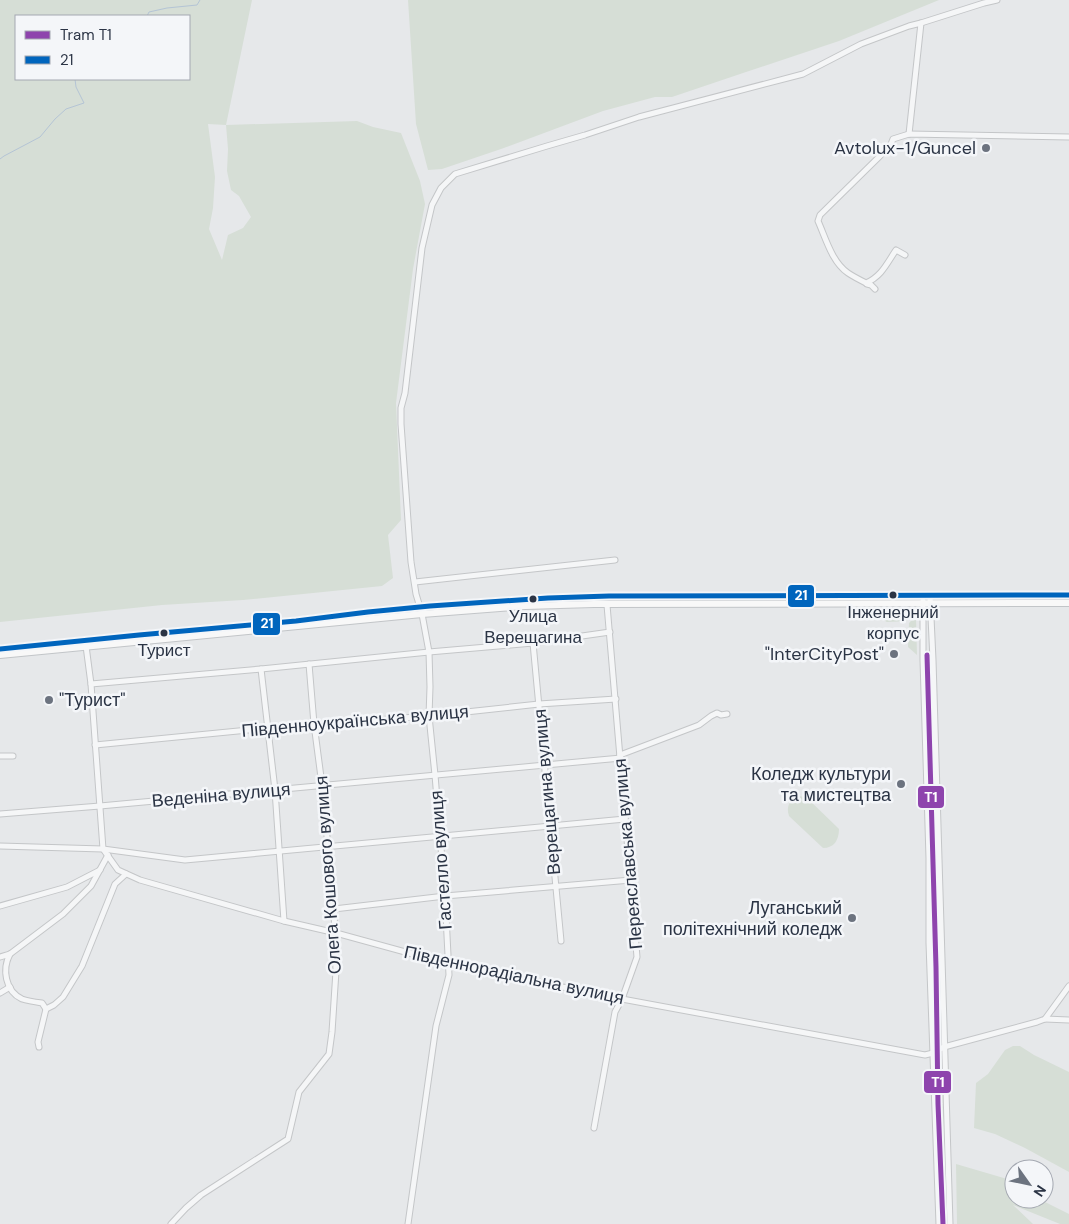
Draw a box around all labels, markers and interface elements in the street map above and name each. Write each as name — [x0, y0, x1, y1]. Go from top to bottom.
legend — [15, 15, 190, 80]
text: Tram T1 — [60, 25, 112, 45]
text: 21 — [60, 50, 73, 70]
place label: Avtolux-1/Guncel — [834, 136, 976, 160]
marker: Avtolux-1/Guncel — [980, 142, 992, 154]
line badge: 21 — [787, 584, 815, 608]
text: 21 — [794, 586, 808, 604]
marker: Інженерний корпус — [888, 590, 898, 600]
marker: Улица Верещагина — [528, 594, 538, 604]
place label: Інженерний корпус — [847, 601, 939, 644]
place label: Улица Верещагина — [484, 605, 582, 648]
line badge: 21 — [252, 612, 281, 636]
text: 21 — [260, 614, 274, 632]
marker: Турист — [159, 628, 169, 638]
place label: Турист — [138, 639, 191, 661]
place label: "InterCityPost" — [765, 642, 884, 666]
marker: "InterCityPost" — [888, 648, 900, 660]
place label: "Турист" — [59, 688, 126, 712]
marker: "Турист" — [43, 694, 55, 706]
street label: Південноукраїнська вулиця — [240, 699, 470, 743]
street label: Верещагина вулиця — [528, 708, 566, 876]
street label: Переяславська вулиця — [608, 758, 648, 950]
place label: Коледж культури та мистецтва — [751, 762, 892, 807]
street label: Олега Кошового вулиця — [309, 775, 347, 975]
street label: Веденіна вулиця — [151, 777, 291, 813]
marker: Коледж культури та мистецтва — [895, 778, 907, 790]
line badge: T1 — [917, 785, 945, 809]
text: T1 — [924, 788, 938, 806]
street label: Гастелло вулиця — [424, 790, 458, 930]
place label: Луганський політехнічний коледж — [663, 896, 842, 941]
marker: Луганський політехнічний коледж — [846, 912, 858, 924]
street label: Південнорадіальна вулиця — [402, 940, 626, 1010]
line badge: T1 — [923, 1070, 952, 1094]
text: T1 — [931, 1073, 945, 1091]
north arrow — [1004, 1159, 1054, 1209]
text: N — [1030, 1182, 1050, 1200]

